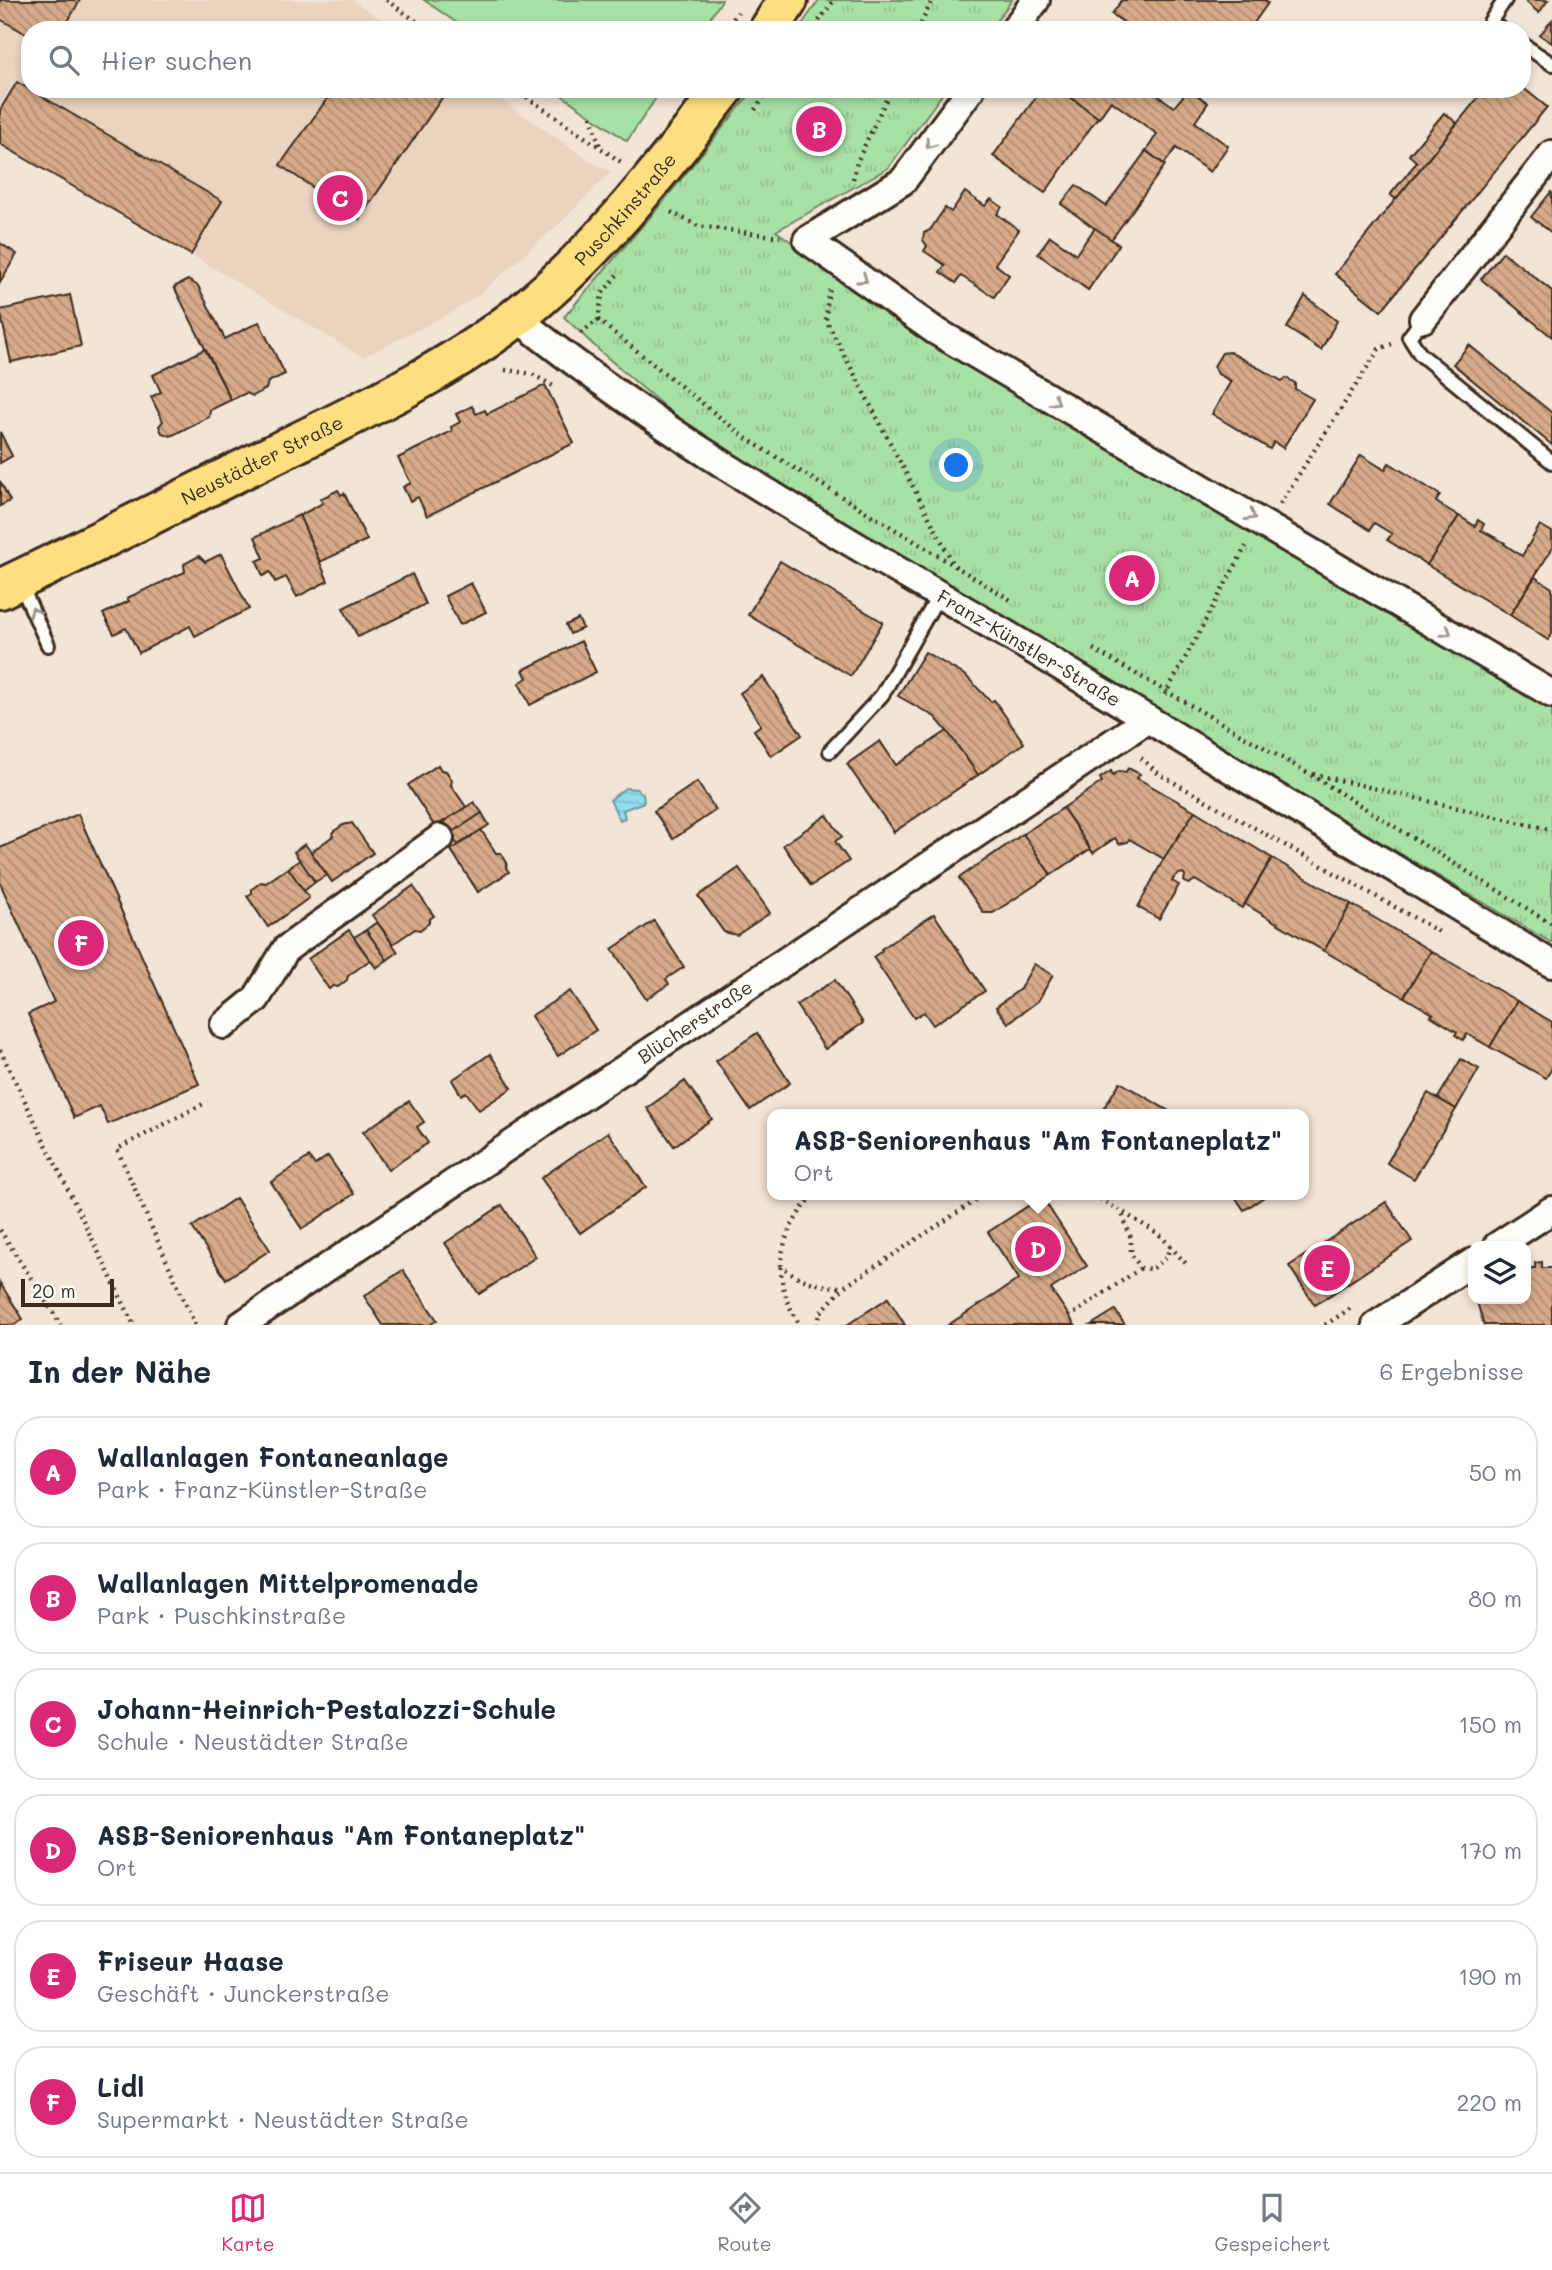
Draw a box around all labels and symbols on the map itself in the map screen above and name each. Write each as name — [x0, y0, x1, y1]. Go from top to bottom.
pin: B — [796, 103, 842, 155]
one-way arrow — [926, 136, 938, 149]
street label: Puschkinstraße — [569, 147, 681, 271]
pin: C — [317, 172, 363, 224]
one-way arrow — [855, 271, 868, 284]
one-way arrow — [1047, 392, 1060, 405]
street label: Neustädter Straße — [177, 409, 347, 510]
your location — [939, 448, 973, 482]
one-way arrow — [1244, 508, 1256, 521]
pin: A — [1109, 552, 1155, 604]
street label: Franz-Künstler-Straße — [933, 583, 1126, 712]
one-way arrow — [28, 607, 42, 620]
one-way arrow — [1439, 623, 1452, 636]
pin: F — [58, 917, 104, 969]
street label: Blücherstraße — [632, 974, 757, 1069]
pin: D — [1015, 1223, 1061, 1275]
pin: E — [1304, 1242, 1350, 1294]
scale bar — [21, 1276, 114, 1308]

